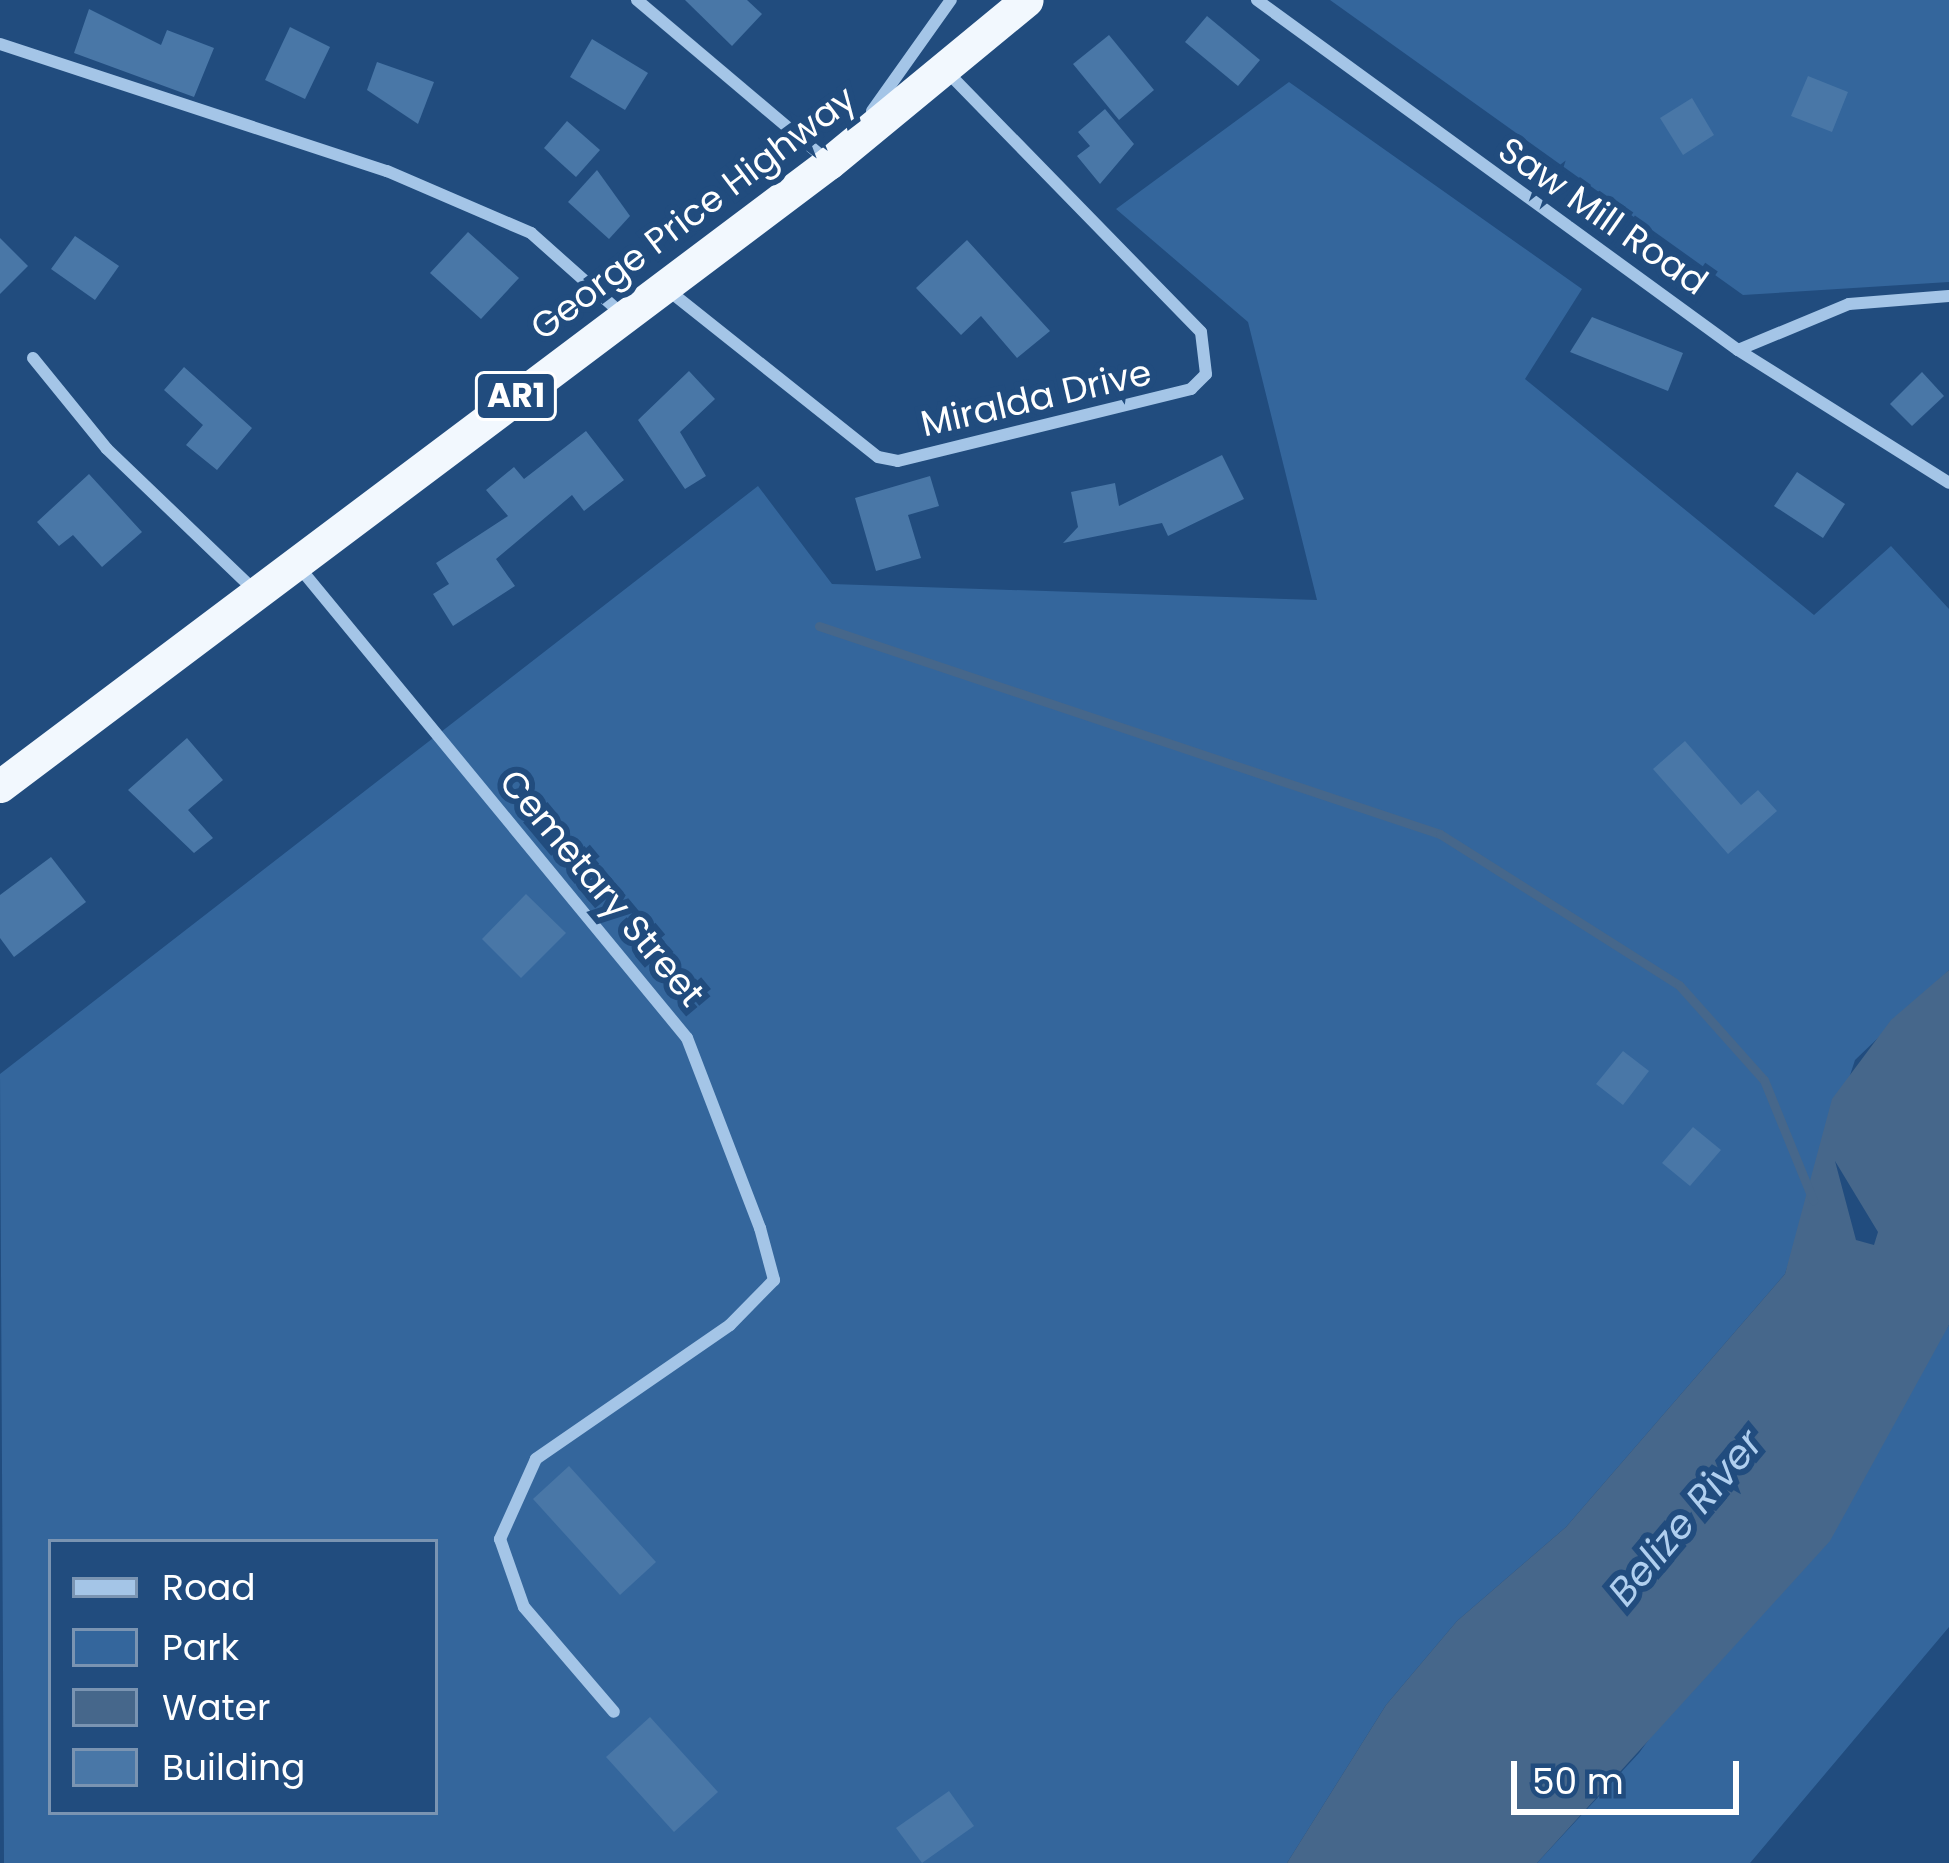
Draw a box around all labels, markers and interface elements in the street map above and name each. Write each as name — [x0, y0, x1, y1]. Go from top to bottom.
street label: George Price Highway — [522, 77, 864, 349]
street label: Saw Mill Road — [1490, 128, 1716, 304]
street label: Miralda Drive — [917, 351, 1155, 445]
road number: AR1 — [474, 369, 558, 423]
street label: Cemetary Street — [490, 761, 714, 1015]
water label: Belize River — [1599, 1421, 1773, 1615]
legend — [48, 1539, 438, 1815]
text: Road — [162, 1562, 256, 1613]
text: Park — [162, 1622, 239, 1673]
text: Water — [162, 1682, 270, 1733]
scale bar — [1517, 1737, 1745, 1811]
text: Building — [162, 1742, 305, 1793]
text: 50 m — [1532, 1756, 1624, 1807]

